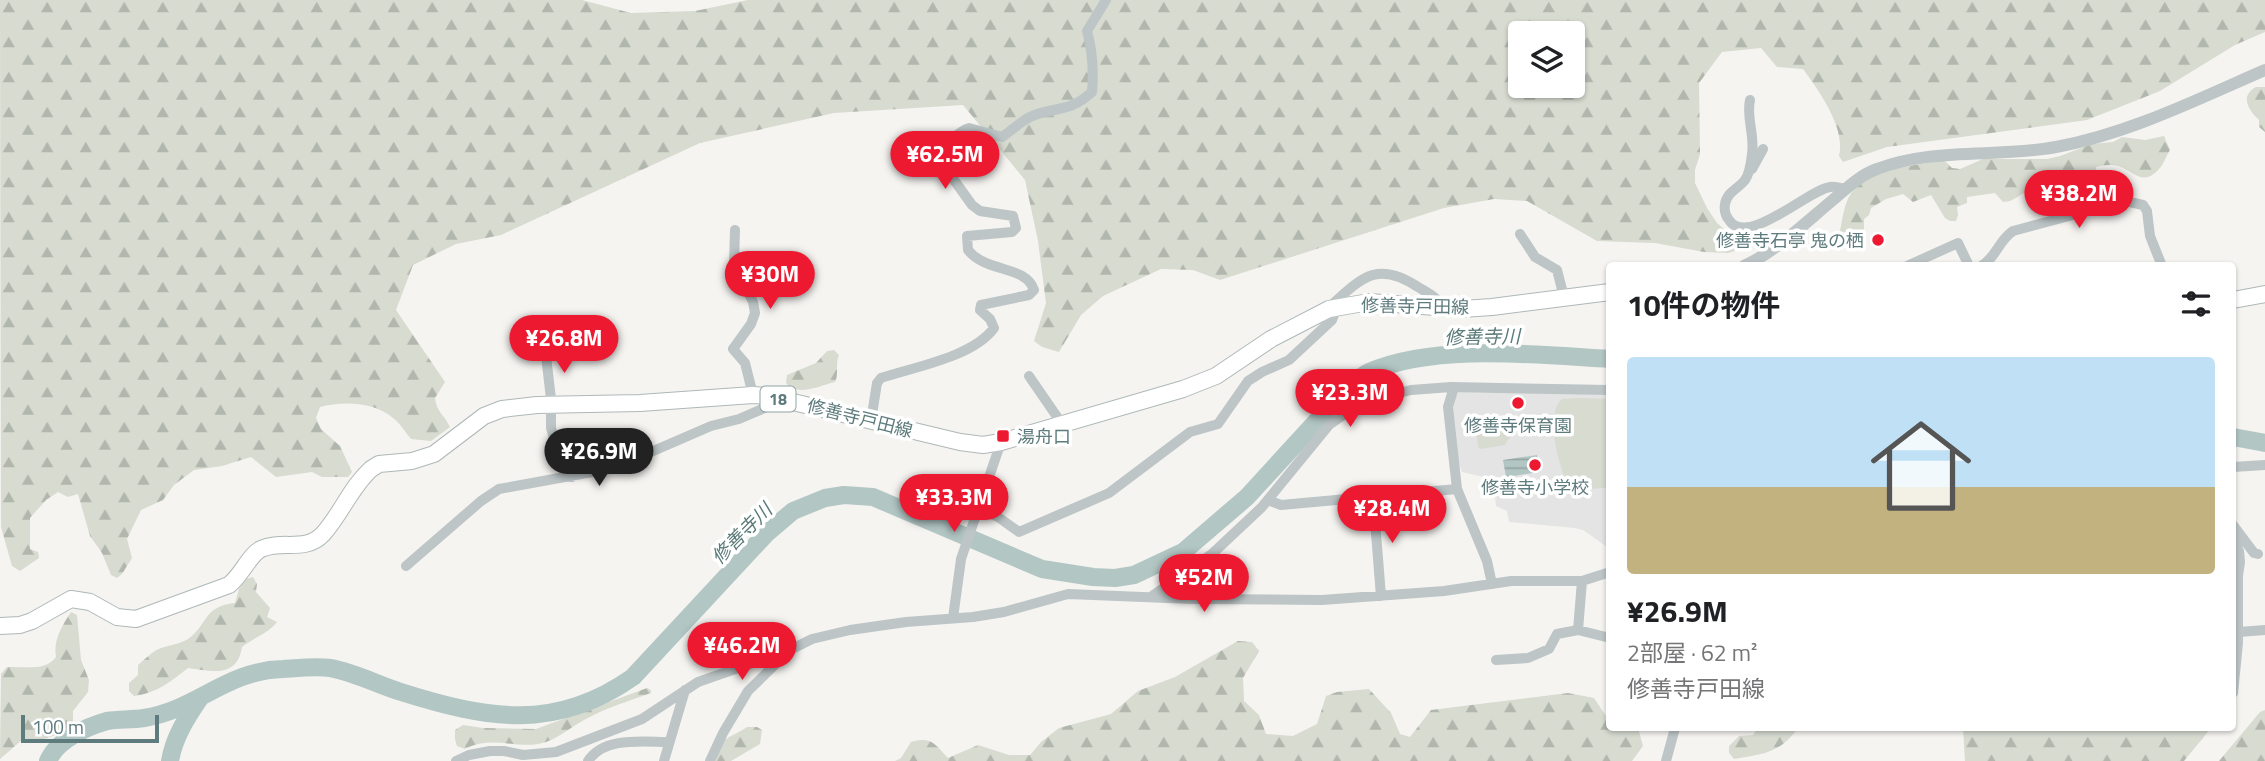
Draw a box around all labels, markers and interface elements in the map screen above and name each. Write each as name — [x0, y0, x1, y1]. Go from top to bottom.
map controls — [1508, 21, 1585, 98]
button: layers — [1508, 21, 1585, 98]
pin: ¥62.5M — [888, 132, 1002, 191]
text: ¥62.5M — [906, 136, 984, 171]
pin: ¥38.2M — [2022, 170, 2136, 230]
text: ¥38.2M — [2040, 175, 2118, 210]
place label: 修善寺石亭 鬼の栖 — [1716, 227, 1864, 254]
marker: 修善寺石亭 鬼の栖 — [1870, 232, 1886, 248]
pin: ¥30M — [729, 252, 811, 311]
text: ¥30M — [741, 256, 799, 291]
text: 10件の物件 — [1627, 282, 1781, 328]
icon: filters — [2177, 285, 2215, 323]
street label: 修善寺戸田線 — [1361, 292, 1469, 320]
pin: ¥26.8M — [507, 316, 621, 375]
text: ¥26.8M — [525, 320, 603, 355]
water label: 修善寺川 — [1444, 321, 1522, 351]
pin: ¥23.3M — [1293, 370, 1407, 429]
text: ¥23.3M — [1311, 374, 1389, 409]
road number: 18 — [760, 386, 796, 412]
street label: 修善寺戸田線 — [804, 392, 916, 444]
marker: 修善寺保育園 — [1510, 395, 1526, 411]
icon: home — [1858, 403, 1984, 529]
place label: 修善寺保育園 — [1464, 412, 1572, 439]
place label: 湯舟口 — [1017, 423, 1071, 450]
pin: ¥26.9M — [542, 428, 656, 488]
marker: 湯舟口 — [995, 428, 1011, 444]
text: ¥26.9M — [560, 433, 638, 468]
marker: 修善寺小学校 — [1527, 457, 1543, 473]
place label: 修善寺小学校 — [1481, 474, 1589, 501]
pin: ¥33.3M — [897, 475, 1011, 534]
text: ¥33.3M — [915, 479, 993, 514]
pin: ¥28.4M — [1335, 486, 1449, 545]
text: ¥28.4M — [1353, 490, 1431, 525]
water label: 修善寺川 — [704, 494, 780, 570]
pin: ¥52M — [1163, 554, 1245, 614]
text: ¥52M — [1175, 559, 1233, 594]
text: ¥26.9M — [1627, 588, 1728, 634]
pin: ¥46.2M — [685, 622, 799, 682]
text: ¥46.2M — [703, 627, 781, 662]
text: 2部屋 · 62 m² — [1627, 635, 1757, 670]
text: 修善寺戸田線 — [1627, 671, 1765, 706]
scale bar — [21, 712, 159, 744]
text: 100 m — [32, 712, 84, 741]

